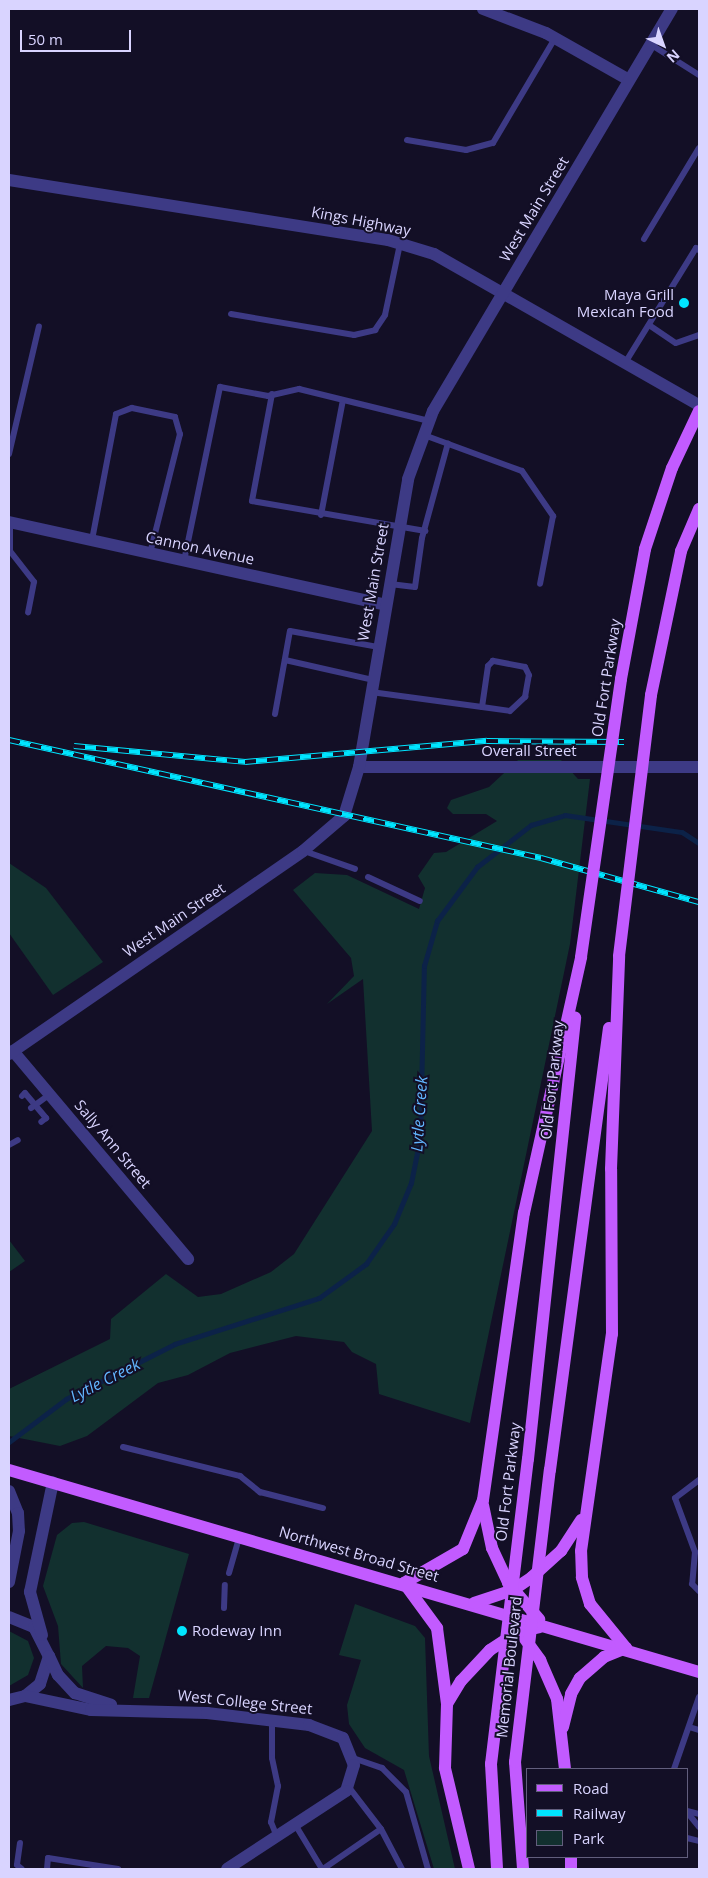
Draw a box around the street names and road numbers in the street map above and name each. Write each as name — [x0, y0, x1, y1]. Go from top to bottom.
street label: West Main Street — [496, 153, 572, 265]
street label: Kings Highway — [310, 203, 412, 239]
street label: West Main Street — [354, 522, 392, 642]
street label: Cannon Avenue — [144, 528, 256, 568]
street label: Old Fort Parkway — [588, 618, 624, 738]
street label: Overall Street — [481, 742, 577, 760]
street label: West Main Street — [120, 879, 228, 961]
street label: Old Fort Parkway — [537, 1020, 567, 1140]
street label: Sally Ann Street — [71, 1096, 155, 1192]
street label: Old Fort Parkway — [492, 1422, 524, 1542]
street label: Northwest Broad Street — [277, 1523, 441, 1585]
street label: Memorial Boulevard — [493, 1595, 525, 1739]
street label: West College Street — [177, 1686, 313, 1718]

